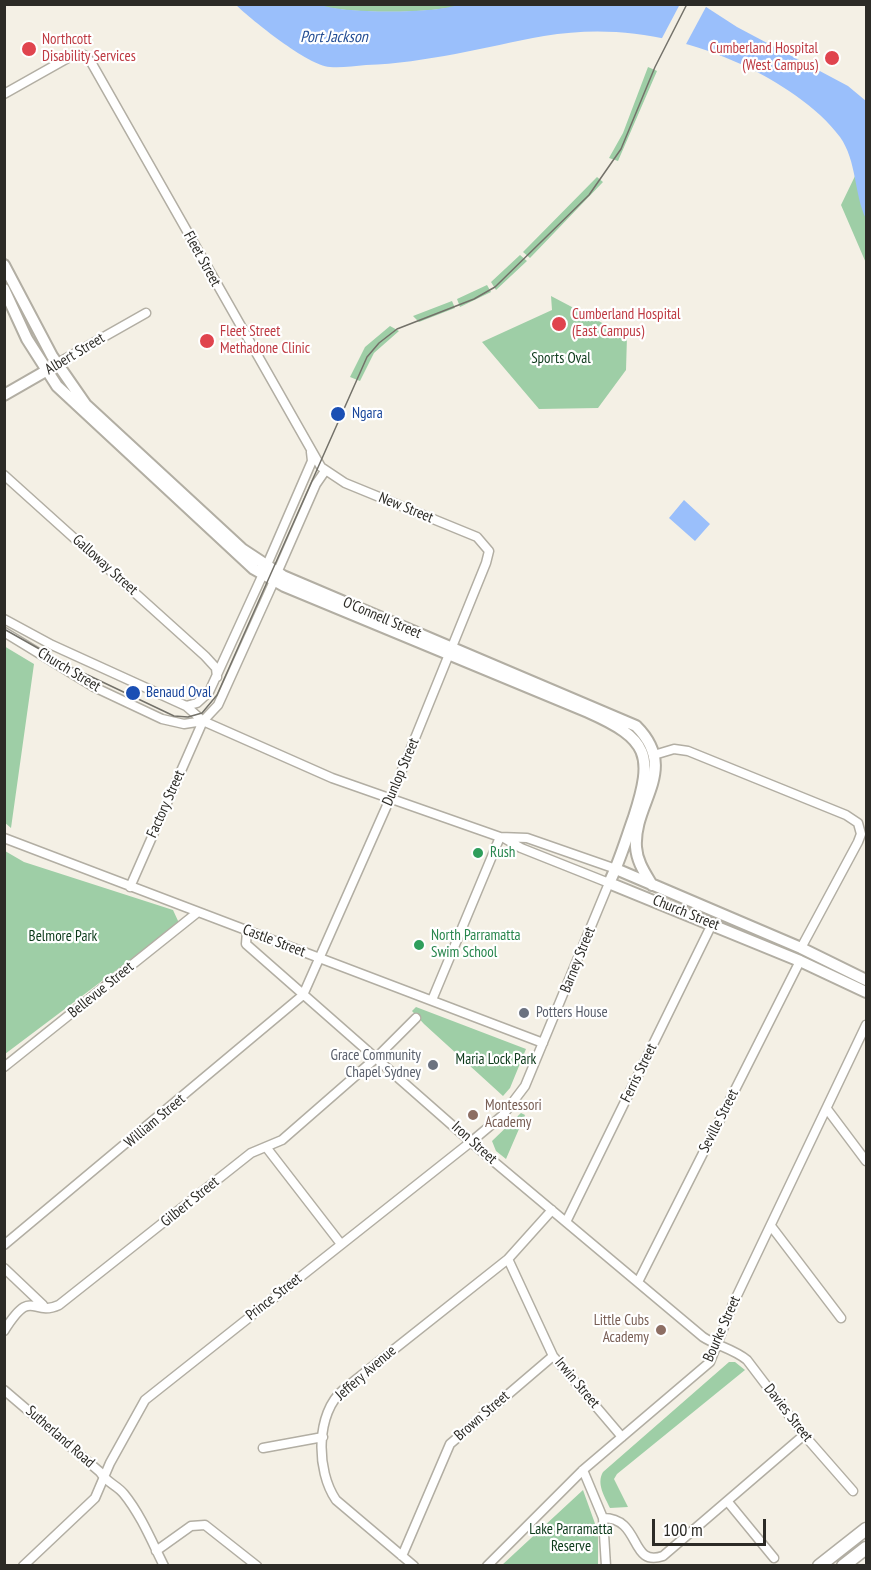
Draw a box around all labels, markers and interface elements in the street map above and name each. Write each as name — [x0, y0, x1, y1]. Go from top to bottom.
water label: Port Jackson — [300, 27, 368, 47]
place label: Northcott Disability Services — [42, 31, 136, 66]
marker: Northcott Disability Services — [20, 40, 38, 58]
place label: Cumberland Hospital (West Campus) — [709, 40, 818, 75]
marker: Cumberland Hospital (West Campus) — [823, 49, 841, 67]
street label: Fleet Street — [180, 228, 224, 290]
place label: Cumberland Hospital (East Campus) — [572, 306, 681, 341]
marker: Cumberland Hospital (East Campus) — [550, 315, 568, 333]
place label: Fleet Street Methadone Clinic — [220, 323, 310, 358]
street label: Albert Street — [42, 329, 108, 379]
marker: Fleet Street Methadone Clinic — [198, 332, 216, 350]
park label: Sports Oval — [531, 350, 591, 368]
marker: Ngara — [329, 405, 347, 423]
place label: Ngara — [352, 405, 383, 423]
street label: New Street — [376, 489, 436, 527]
street label: Galloway Street — [69, 531, 141, 599]
street label: O'Connell Street — [340, 593, 424, 643]
street label: Church Street — [34, 644, 104, 696]
marker: Benaud Oval — [124, 684, 142, 702]
place label: Benaud Oval — [146, 684, 211, 702]
street label: Dunlop Street — [379, 735, 423, 809]
street label: Factory Street — [143, 767, 189, 841]
place label: Rush — [490, 844, 515, 862]
marker: Rush — [471, 846, 485, 860]
street label: Church Street — [650, 891, 722, 935]
street label: Castle Street — [240, 921, 308, 961]
street label: Barney Street — [557, 924, 599, 996]
place label: North Parramatta Swim School — [431, 927, 521, 962]
park label: Belmore Park — [29, 928, 97, 946]
marker: North Parramatta Swim School — [412, 938, 426, 952]
street label: Bellevue Street — [65, 958, 137, 1022]
place label: Potters House — [536, 1004, 608, 1022]
marker: Potters House — [517, 1006, 531, 1020]
street label: Ferris Street — [617, 1041, 661, 1105]
place label: Grace Community Chapel Sydney — [331, 1047, 421, 1082]
park label: Maria Lock Park — [456, 1051, 536, 1069]
marker: Grace Community Chapel Sydney — [426, 1058, 440, 1072]
street label: Seville Street — [695, 1086, 743, 1156]
street label: William Street — [121, 1090, 189, 1152]
place label: Montessori Academy — [485, 1097, 542, 1132]
marker: Montessori Academy — [466, 1108, 480, 1122]
street label: Iron Street — [448, 1118, 500, 1168]
street label: Gilbert Street — [157, 1173, 223, 1231]
street label: Prince Street — [243, 1270, 305, 1324]
street label: Bourke Street — [699, 1293, 745, 1365]
place label: Little Cubs Academy — [594, 1312, 649, 1347]
marker: Little Cubs Academy — [654, 1323, 668, 1337]
street label: Jeffery Avenue — [332, 1342, 400, 1404]
street label: Irwin Street — [551, 1354, 603, 1412]
street label: Davies Street — [760, 1380, 816, 1446]
street label: Brown Street — [451, 1387, 513, 1445]
street label: Sutherland Road — [22, 1402, 98, 1472]
scale bar — [655, 1507, 769, 1545]
text: 100 m — [663, 1518, 703, 1541]
park label: Lake Parramatta Reserve — [529, 1521, 613, 1556]

